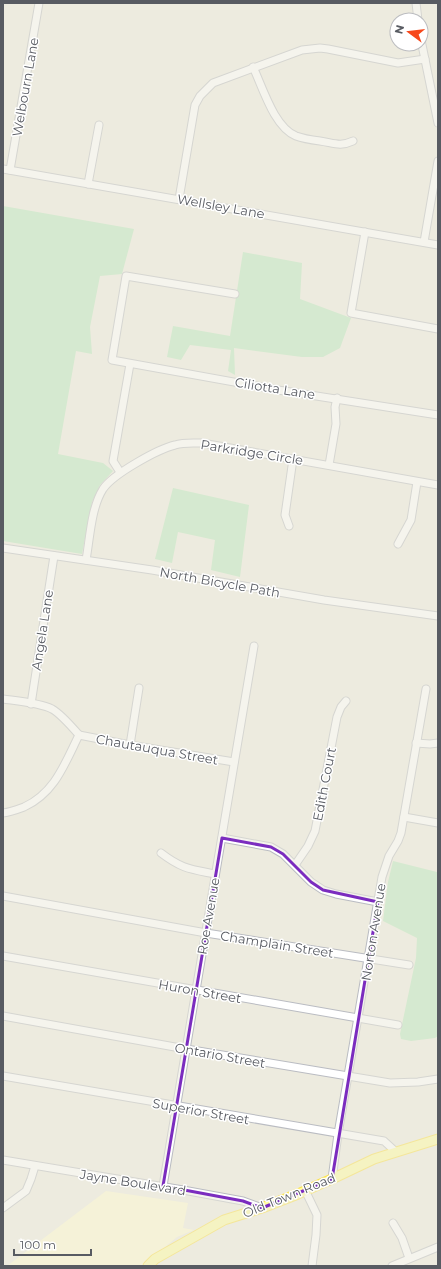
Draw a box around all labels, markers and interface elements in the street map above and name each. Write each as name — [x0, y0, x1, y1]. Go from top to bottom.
north arrow — [389, 12, 429, 52]
text: N — [391, 23, 407, 36]
street label: Welbourn Lane — [8, 36, 42, 138]
street label: Wellsley Lane — [176, 190, 266, 222]
street label: Ciliotta Lane — [234, 374, 316, 402]
street label: Parkridge Circle — [200, 436, 305, 468]
street label: North Bicycle Path — [159, 564, 281, 600]
street label: Angela Lane — [28, 588, 56, 671]
street label: Chautauqua Street — [95, 730, 219, 768]
street label: Edith Court — [309, 746, 339, 822]
street label: Roe Avenue — [193, 876, 223, 956]
street label: Norton Avenue — [357, 882, 389, 982]
street label: Champlain Street — [219, 927, 335, 961]
street label: Huron Street — [157, 976, 243, 1006]
street label: Ontario Street — [173, 1039, 267, 1071]
street label: Superior Street — [151, 1095, 251, 1127]
street label: Jayne Boulevard — [78, 1166, 187, 1198]
street label: Old Town Road — [240, 1169, 338, 1221]
scale bar — [14, 1231, 91, 1257]
text: 100 m — [20, 1237, 56, 1252]

